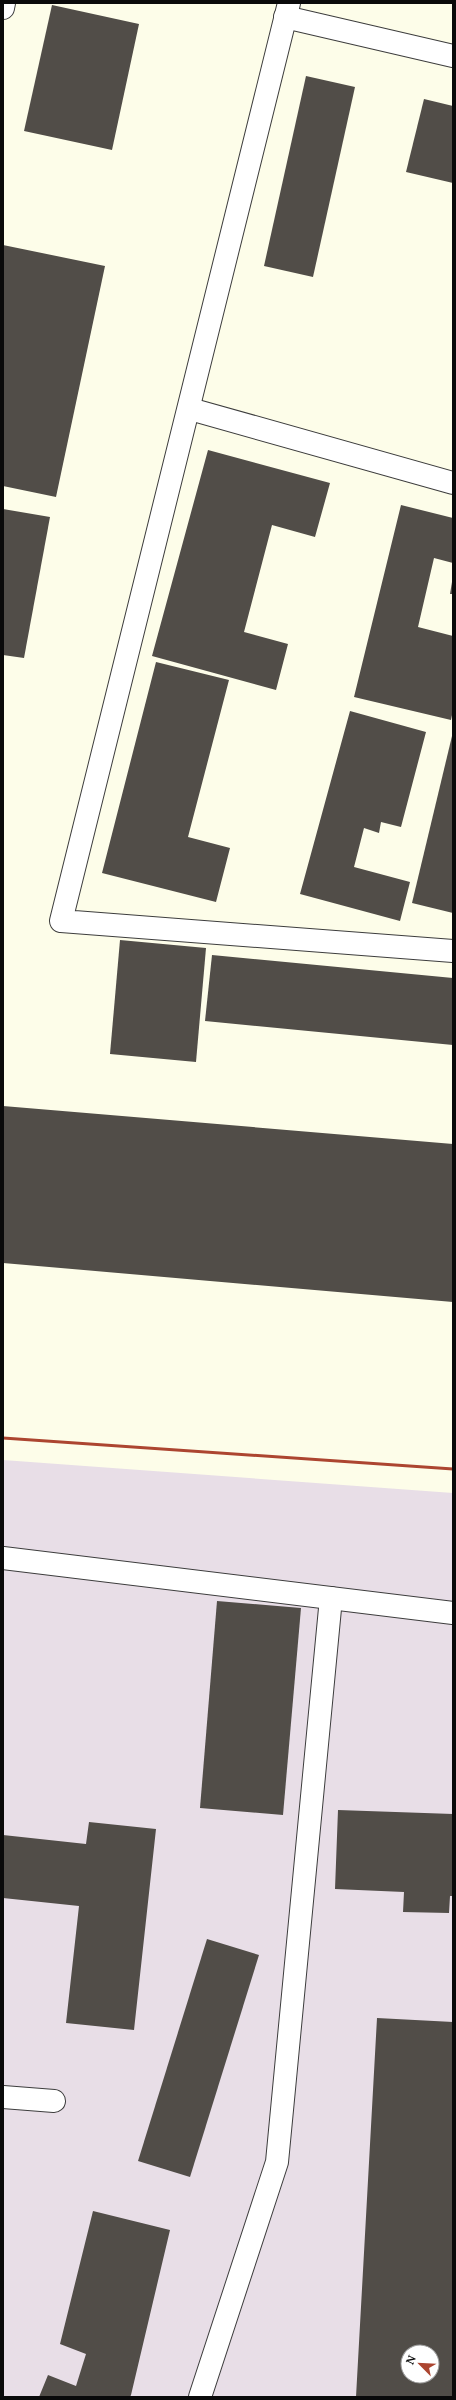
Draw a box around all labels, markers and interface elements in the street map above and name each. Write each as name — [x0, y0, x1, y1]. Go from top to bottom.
north arrow — [400, 2344, 440, 2384]
text: N — [402, 2352, 419, 2367]

